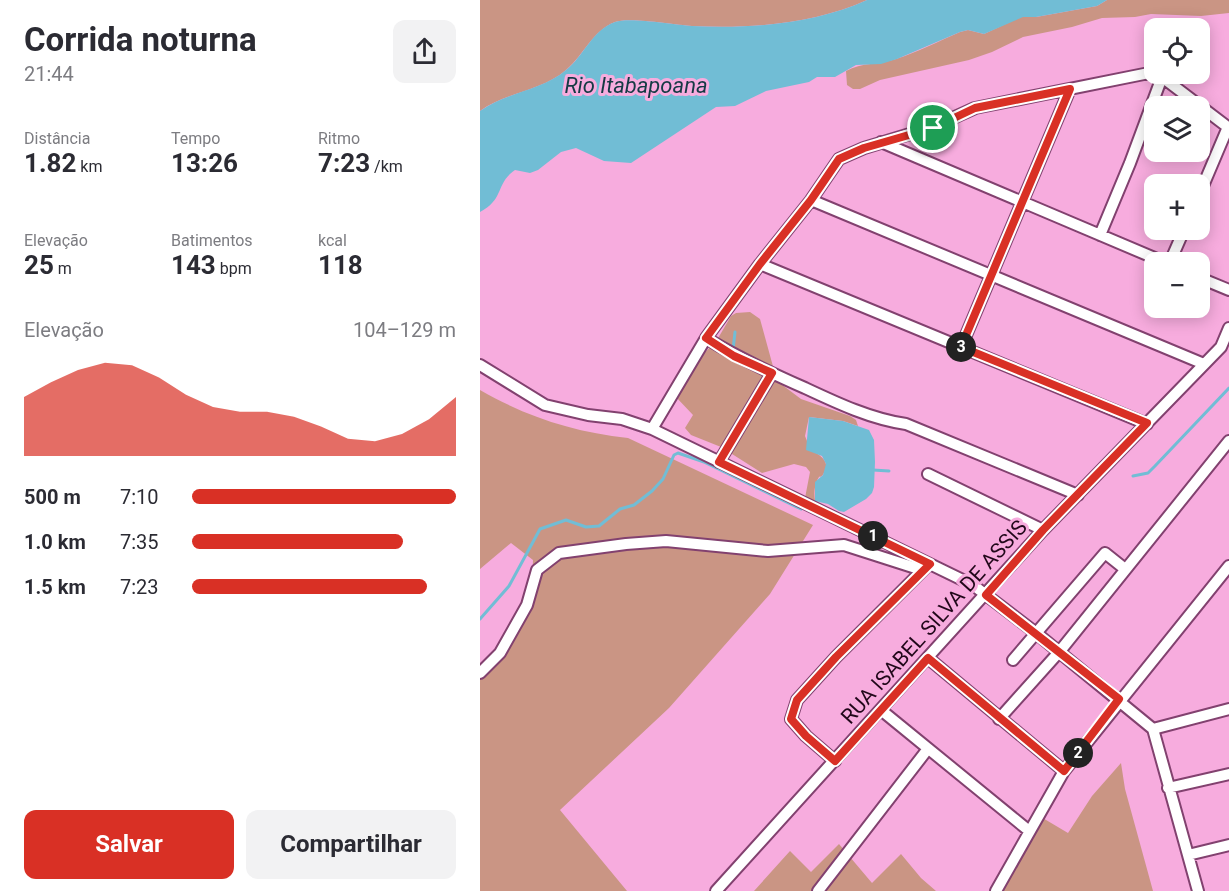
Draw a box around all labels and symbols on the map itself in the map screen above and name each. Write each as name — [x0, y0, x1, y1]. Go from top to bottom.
water label: Rio Itabapoana — [564, 73, 708, 98]
pin — [907, 102, 958, 153]
pin: 3 — [946, 332, 976, 362]
street label: RUA ISABEL SILVA DE ASSIS — [836, 515, 1032, 729]
pin: 1 — [858, 521, 888, 551]
pin: 2 — [1063, 738, 1093, 768]

